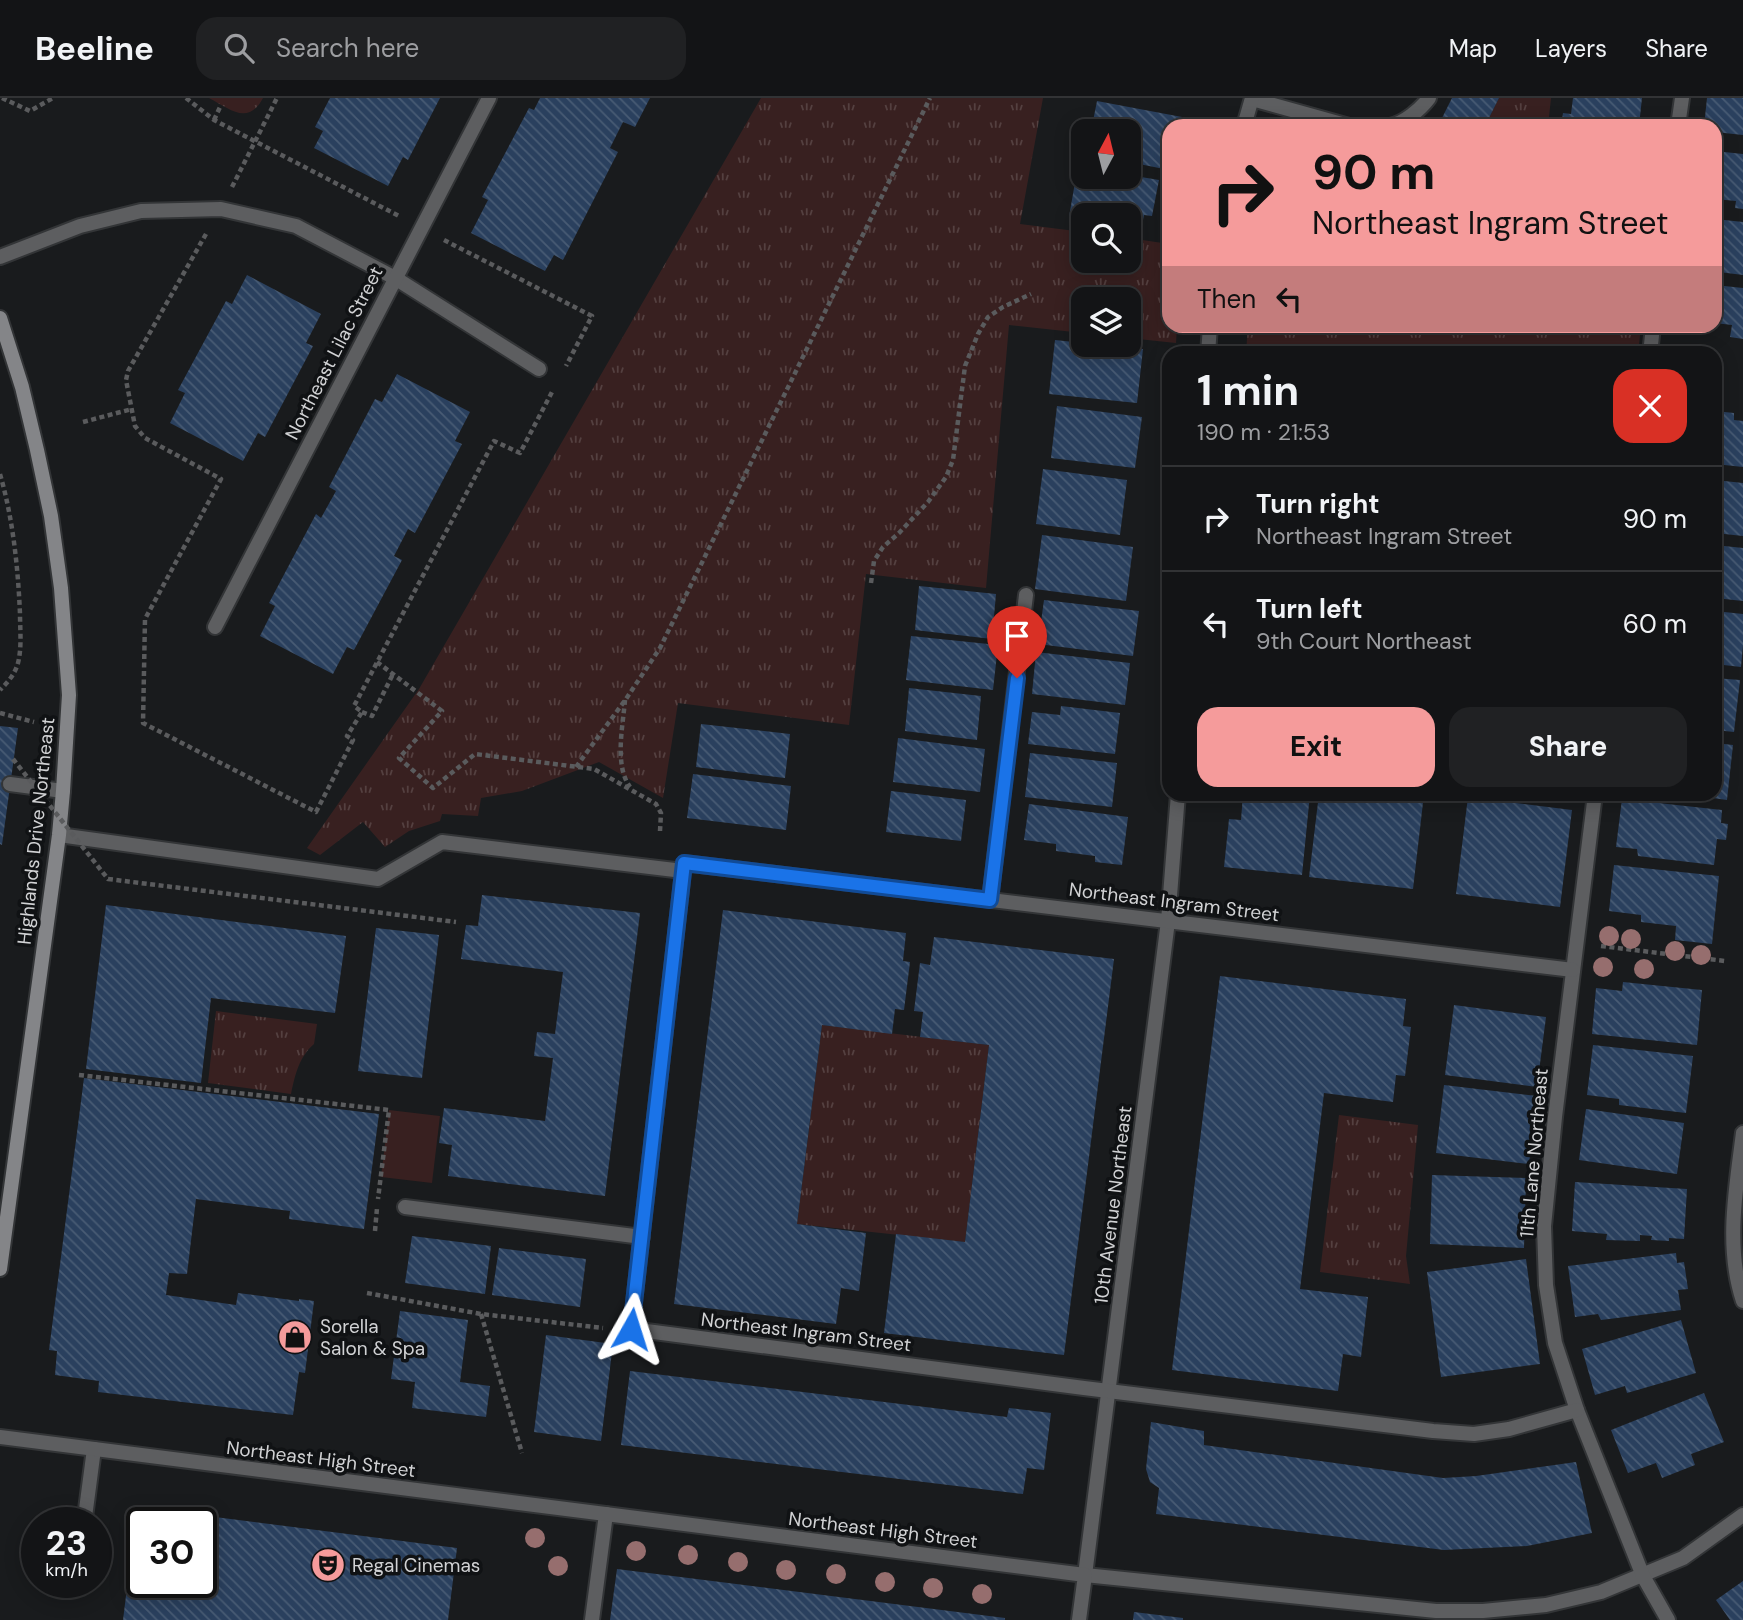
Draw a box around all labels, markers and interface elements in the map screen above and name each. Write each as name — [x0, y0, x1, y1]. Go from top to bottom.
search box — [196, 17, 686, 80]
text: Beeline — [35, 27, 154, 70]
icon: search — [220, 29, 258, 67]
text: Search here — [276, 31, 419, 65]
text: Map — [1449, 33, 1497, 64]
text: Layers — [1535, 33, 1607, 64]
text: Share — [1645, 33, 1708, 64]
north arrow — [1071, 119, 1141, 189]
map controls — [1071, 119, 1141, 357]
text: 90 m — [1312, 140, 1435, 204]
icon: right — [1197, 147, 1288, 238]
text: Northeast Ingram Street — [1312, 202, 1669, 244]
button: search — [1071, 203, 1141, 273]
street label: Northeast Lilac Street — [279, 262, 389, 444]
icon: left — [1270, 280, 1308, 318]
text: Then — [1197, 282, 1256, 316]
button: layers — [1071, 287, 1141, 357]
text: 1 min — [1197, 363, 1299, 418]
button: close — [1613, 369, 1687, 443]
text: 190 m · 21:53 — [1197, 417, 1330, 447]
text: Turn right — [1256, 487, 1380, 521]
icon: right — [1197, 500, 1235, 538]
text: 90 m — [1623, 502, 1687, 536]
text: Northeast Ingram Street — [1256, 521, 1512, 551]
text: Turn left — [1256, 592, 1363, 626]
icon: left — [1197, 605, 1235, 643]
pin — [987, 606, 1047, 678]
text: 60 m — [1623, 607, 1687, 641]
icon: arrive — [998, 617, 1036, 655]
text: 9th Court Northeast — [1256, 626, 1472, 656]
button: Exit — [1197, 707, 1435, 787]
button: Share — [1449, 707, 1687, 787]
street label: Highlands Drive Northeast — [12, 716, 60, 946]
street label: Northeast Ingram Street — [1067, 877, 1281, 927]
street label: 11th Lane Northeast — [1514, 1067, 1554, 1239]
street label: 10th Avenue Northeast — [1088, 1104, 1138, 1306]
position arrow — [594, 1292, 668, 1366]
street label: Northeast Ingram Street — [699, 1307, 913, 1357]
place label: Sorella Salon & Spa — [320, 1314, 425, 1361]
shop icon: Sorella Salon & Spa — [276, 1318, 314, 1356]
street label: Northeast High Street — [225, 1435, 417, 1483]
street label: Northeast High Street — [787, 1506, 979, 1554]
speed limit sign: 30 — [126, 1507, 217, 1598]
text: 23 — [46, 1520, 87, 1566]
theatre icon: Regal Cinemas — [309, 1546, 347, 1584]
place label: Regal Cinemas — [352, 1553, 480, 1578]
text: km/h — [45, 1558, 88, 1582]

